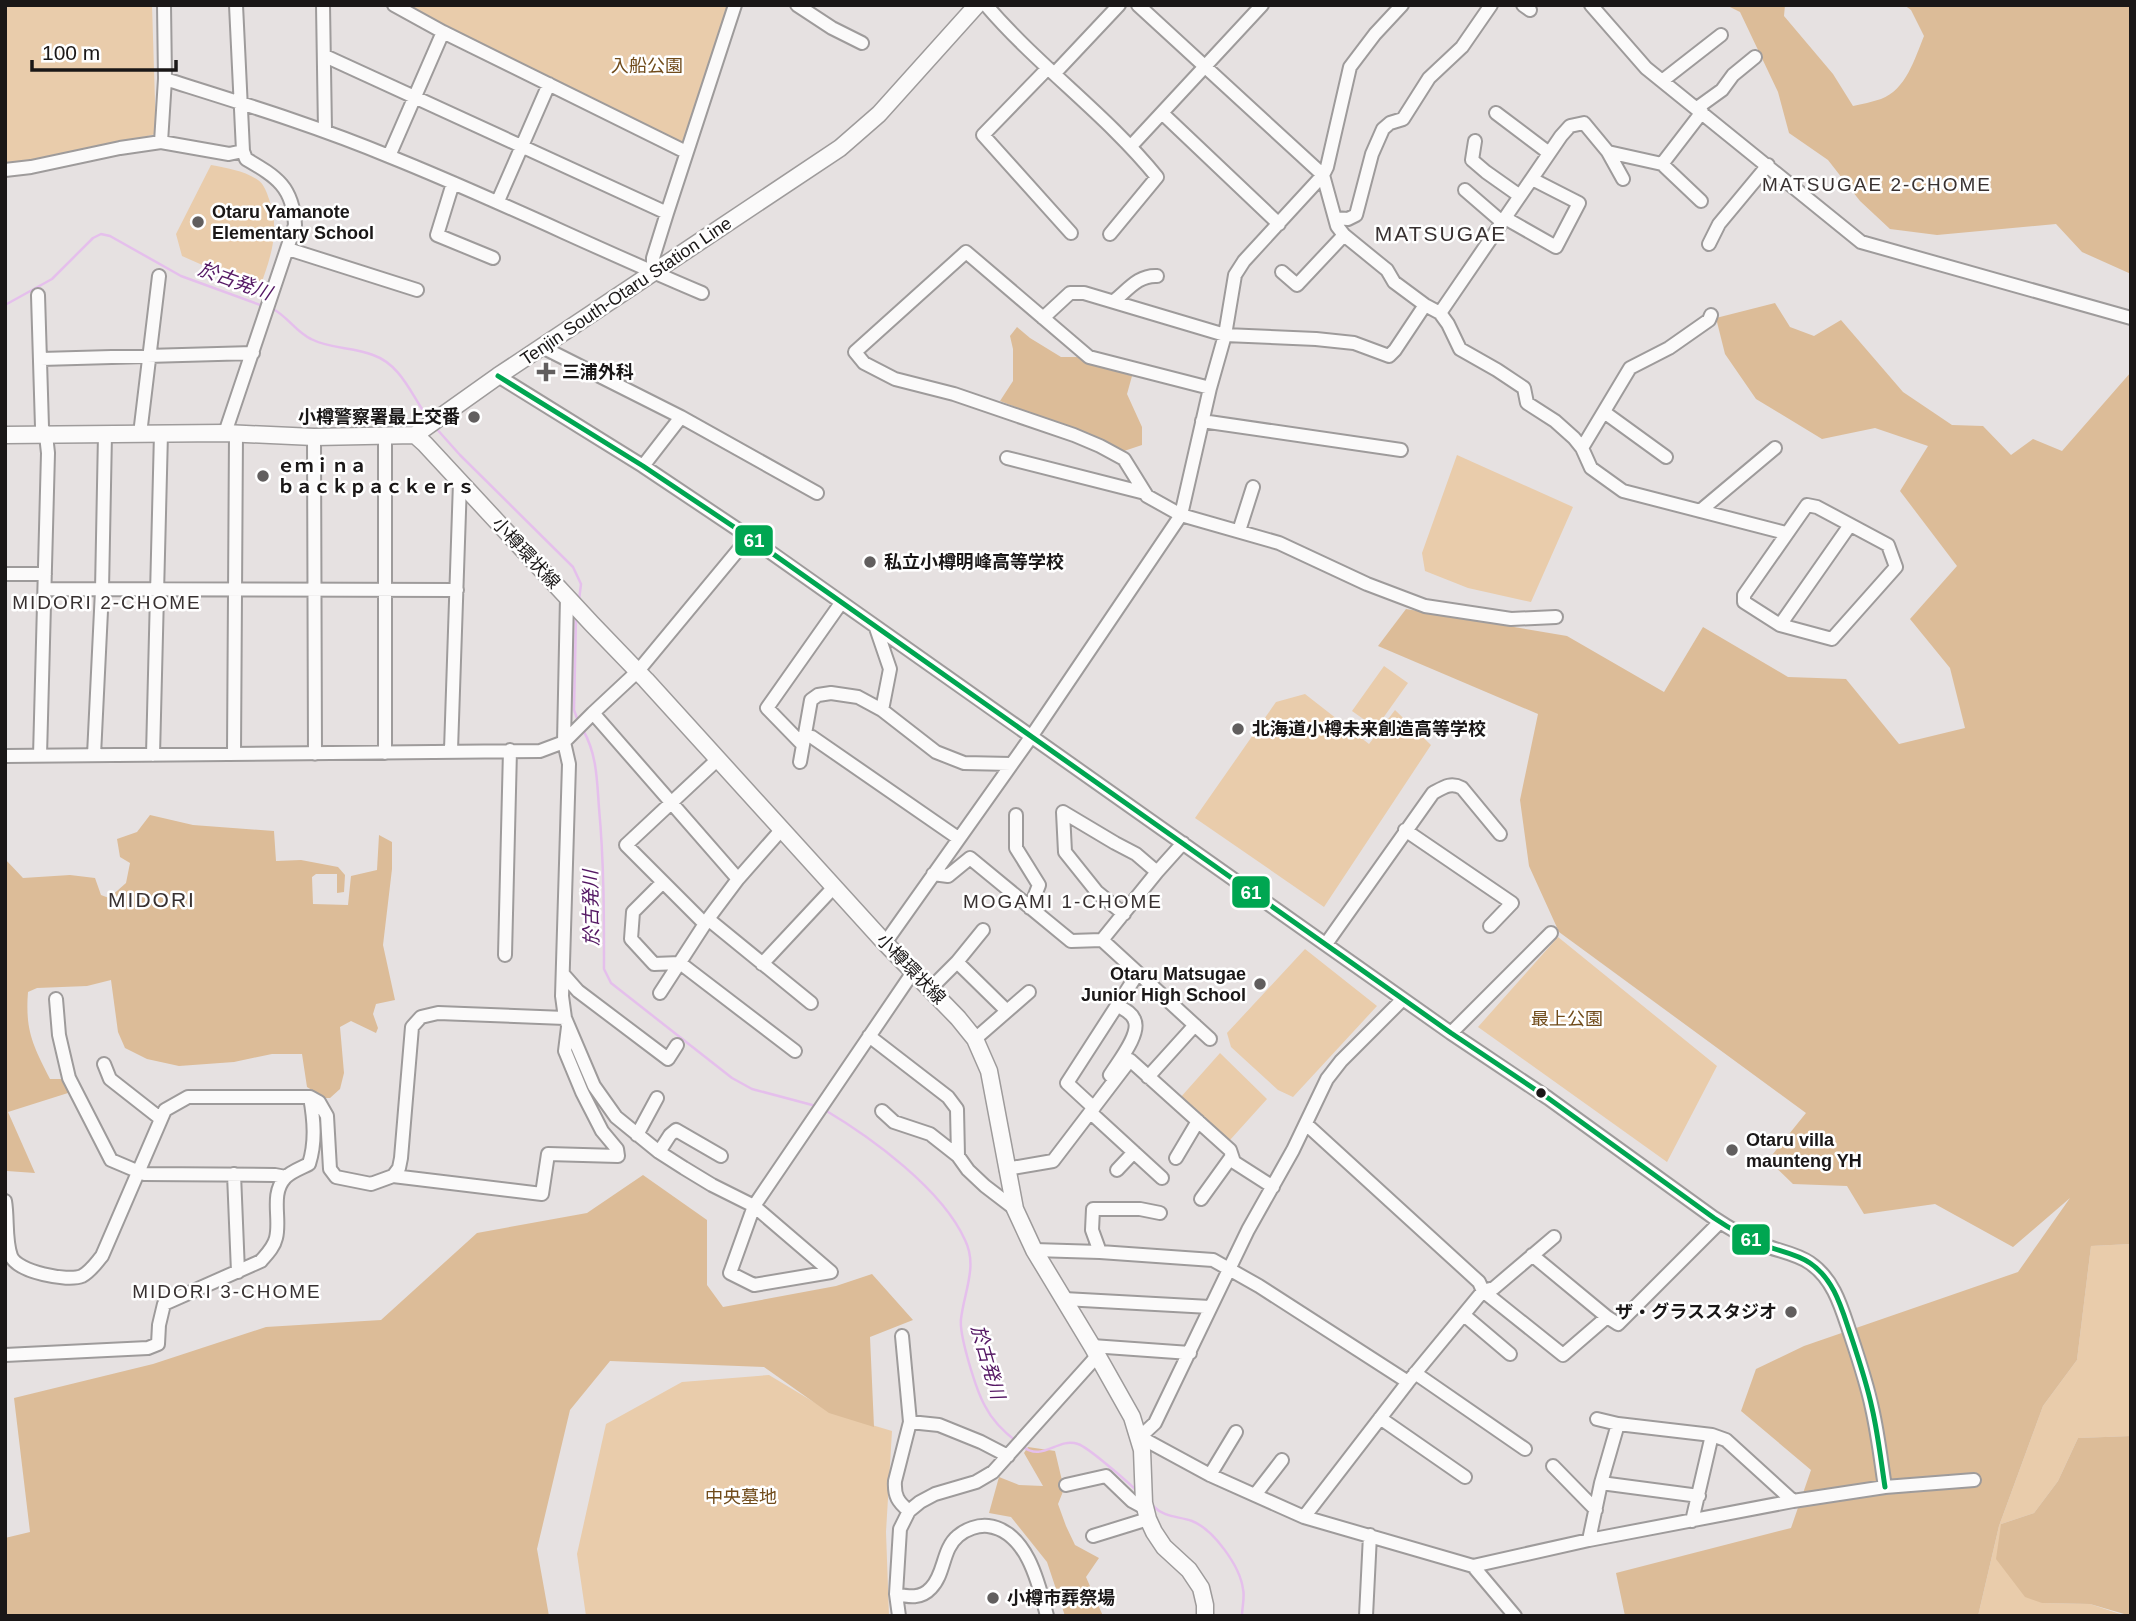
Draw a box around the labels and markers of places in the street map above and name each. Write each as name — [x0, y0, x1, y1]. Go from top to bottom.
place label: Otaru Yamanote Elementary School — [212, 202, 374, 243]
marker: Otaru Yamanote Elementary School — [190, 214, 206, 230]
marker: 三浦外科 — [536, 362, 556, 382]
place label: 三浦外科 — [562, 362, 634, 382]
place label: 小樽警察署最上交番 — [298, 407, 460, 427]
marker: 小樽警察署最上交番 — [466, 409, 482, 425]
place label: ｅｍｉｎａ ｂａｃｋｐａｃｋｅｒｓ — [277, 456, 475, 497]
marker: ｅｍｉｎａ ｂａｃｋｐａｃｋｅｒｓ — [255, 468, 271, 484]
place label: 私立小樽明峰高等学校 — [884, 552, 1064, 572]
marker: 私立小樽明峰高等学校 — [862, 554, 878, 570]
place label: 北海道小樽未来創造高等学校 — [1252, 719, 1486, 739]
marker: 北海道小樽未来創造高等学校 — [1230, 721, 1246, 737]
place label: Otaru Matsugae Junior High School — [1081, 964, 1246, 1005]
marker: Otaru Matsugae Junior High School — [1252, 976, 1268, 992]
unlabelled marker — [1534, 1086, 1548, 1100]
place label: Otaru villa maunteng YH — [1746, 1130, 1862, 1171]
marker: Otaru villa maunteng YH — [1724, 1142, 1740, 1158]
place label: ザ・グラススタジオ — [1615, 1302, 1777, 1322]
marker: ザ・グラススタジオ — [1783, 1304, 1799, 1320]
place label: 小樽市葬祭場 — [1007, 1588, 1115, 1608]
marker: 小樽市葬祭場 — [985, 1590, 1001, 1606]

